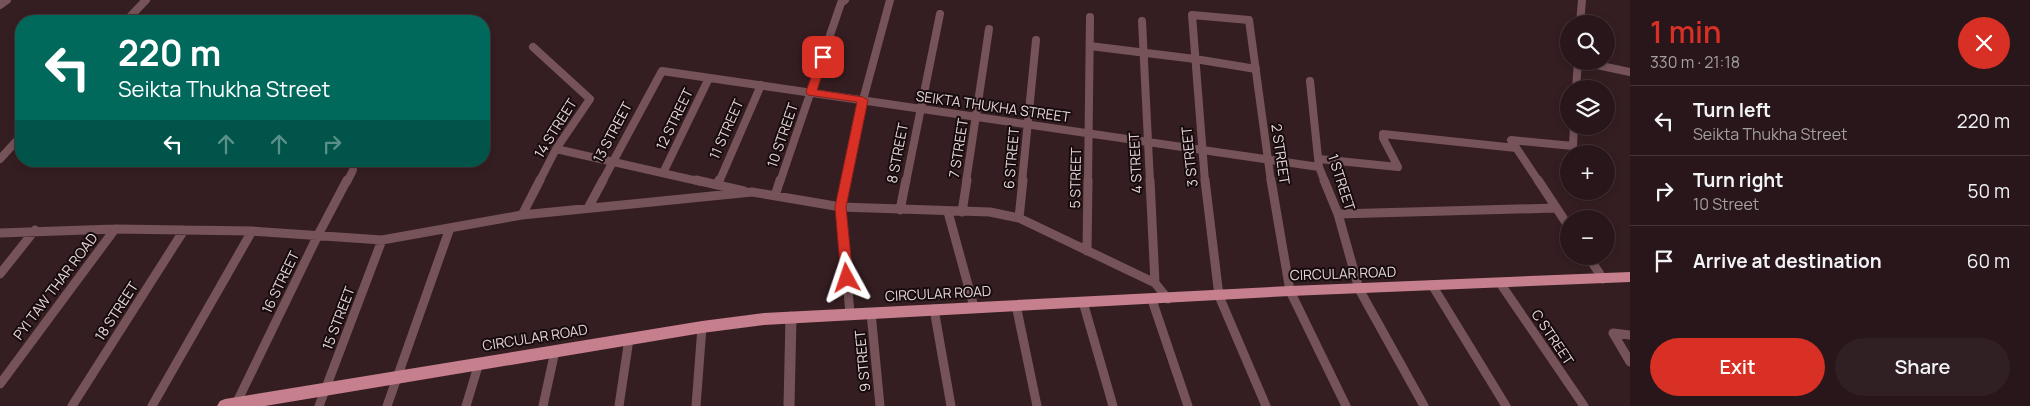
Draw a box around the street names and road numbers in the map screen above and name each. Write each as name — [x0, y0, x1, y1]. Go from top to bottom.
street label: 12 STREET — [651, 84, 697, 153]
street label: SEIKTA THUKHA STREET — [915, 86, 1072, 126]
street label: 14 STREET — [529, 94, 581, 161]
street label: 11 STREET — [704, 95, 748, 162]
street label: 13 STREET — [588, 98, 636, 166]
street label: 10 STREET — [762, 100, 802, 170]
street label: 7 STREET — [944, 116, 972, 179]
street label: 8 STREET — [882, 121, 912, 185]
street label: 2 STREET — [1267, 123, 1295, 186]
street label: 3 STREET — [1176, 125, 1202, 188]
street label: 6 STREET — [999, 126, 1023, 190]
street label: 4 STREET — [1124, 131, 1146, 194]
street label: 5 STREET — [1065, 147, 1085, 209]
street label: 1 STREET — [1324, 151, 1360, 213]
street label: PYI TAW THAR ROAD — [9, 229, 101, 343]
street label: 16 STREET — [257, 247, 304, 316]
street label: CIRCULAR ROAD — [1289, 262, 1397, 284]
street label: 18 STREET — [90, 277, 142, 344]
street label: CIRCULAR ROAD — [884, 281, 992, 305]
street label: 15 STREET — [317, 283, 359, 352]
street label: C STREET — [1528, 306, 1579, 369]
street label: CIRCULAR ROAD — [481, 319, 589, 355]
street label: 9 STREET — [850, 329, 874, 393]

